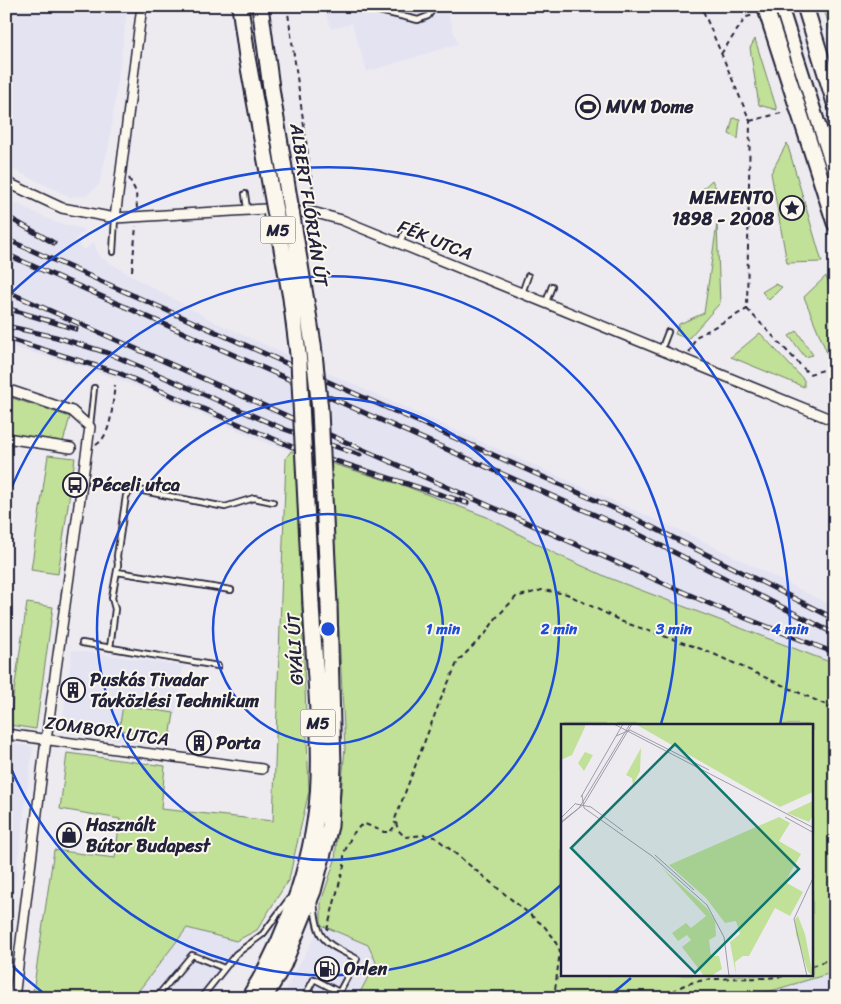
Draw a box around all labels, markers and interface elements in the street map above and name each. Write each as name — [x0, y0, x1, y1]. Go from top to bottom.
place label: MVM Dome — [605, 91, 694, 123]
sports icon: MVM Dome — [575, 94, 601, 120]
street label: ALBERT FLÓRIÁN ÚT — [280, 120, 338, 290]
place label: MEMENTO 1898 - 2008 — [672, 182, 774, 235]
place icon: MEMENTO 1898 - 2008 — [779, 195, 805, 221]
street label: FÉK UTCA — [393, 210, 477, 270]
road number: M5 — [260, 216, 296, 244]
place label: Péceli utca — [92, 469, 180, 501]
bus stop icon: Péceli utca — [62, 472, 88, 498]
street label: GYÁLI ÚT — [277, 611, 313, 686]
text: 1 min — [426, 616, 461, 642]
text: 2 min — [540, 616, 578, 642]
text: 3 min — [655, 616, 693, 642]
text: 4 min — [770, 616, 809, 642]
centre of rings — [319, 620, 337, 638]
place label: Puskás Tivadar Távközlési Technikum — [90, 664, 259, 717]
building icon: Puskás Tivadar Távközlési Technikum — [60, 677, 86, 703]
street label: ZOMBORI UTCA — [43, 706, 171, 756]
road number: M5 — [300, 710, 336, 736]
inset map — [561, 724, 814, 976]
place label: Porta — [216, 727, 261, 759]
building icon: Porta — [186, 730, 212, 756]
place label: Használt Bútor Budapest — [85, 809, 212, 862]
shop icon: Használt Bútor Budapest — [56, 822, 82, 848]
place label: Orlen — [344, 953, 387, 985]
fuel station icon: Orlen — [314, 956, 340, 982]

